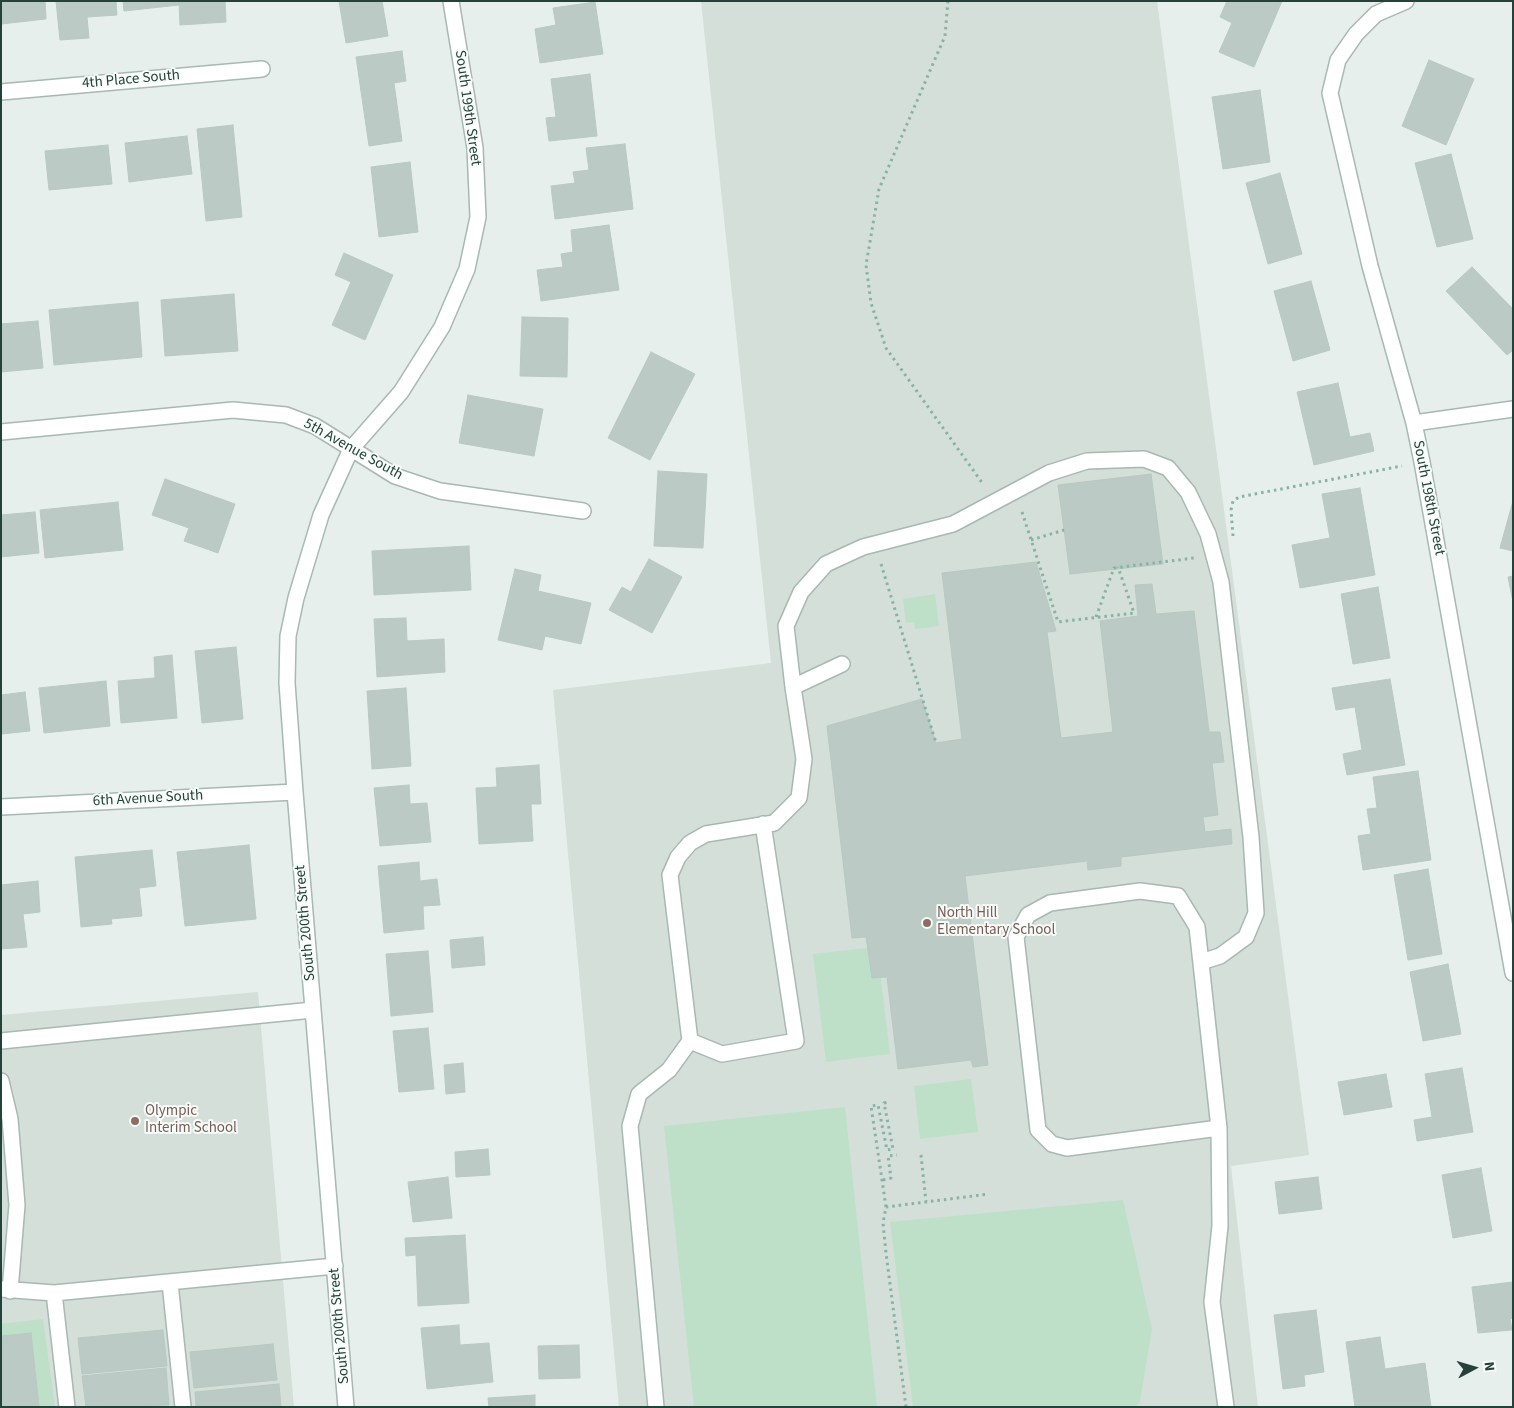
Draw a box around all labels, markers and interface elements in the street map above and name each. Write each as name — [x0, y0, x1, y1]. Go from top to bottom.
street label: South 199th Street — [450, 49, 484, 167]
street label: 4th Place South — [81, 67, 181, 93]
street label: 5th Avenue South — [300, 415, 406, 485]
street label: South 198th Street — [1408, 439, 1448, 557]
street label: 6th Avenue South — [92, 787, 204, 811]
street label: South 200th Street — [292, 864, 320, 982]
place label: North Hill Elementary School — [937, 905, 1055, 940]
marker: North Hill Elementary School — [921, 917, 933, 929]
place label: Olympic Interim School — [145, 1103, 237, 1138]
marker: Olympic Interim School — [129, 1115, 141, 1127]
street label: South 200th Street — [326, 1267, 354, 1385]
north arrow — [1449, 1343, 1499, 1393]
text: N — [1478, 1361, 1499, 1372]

